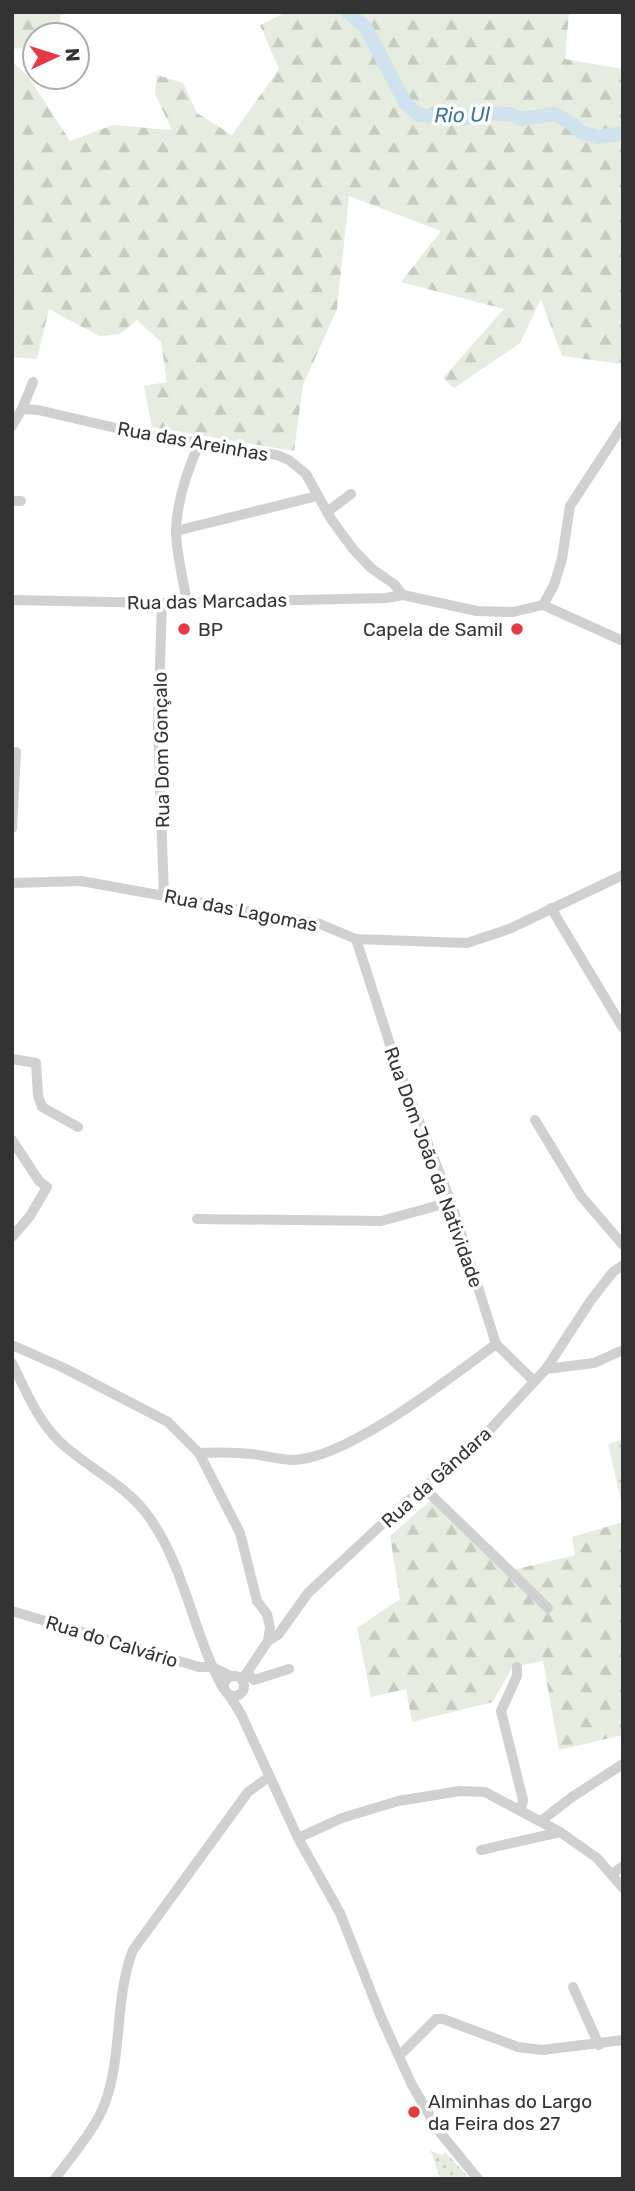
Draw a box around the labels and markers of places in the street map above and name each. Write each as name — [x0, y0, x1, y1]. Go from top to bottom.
place label: BP — [198, 618, 223, 641]
place label: Capela de Samil — [363, 618, 503, 641]
marker: BP — [176, 621, 192, 637]
marker: Capela de Samil — [509, 621, 525, 637]
place label: Alminhas do Largo da Feira dos 27 — [428, 2090, 592, 2135]
marker: Alminhas do Largo da Feira dos 27 — [406, 2104, 422, 2120]

